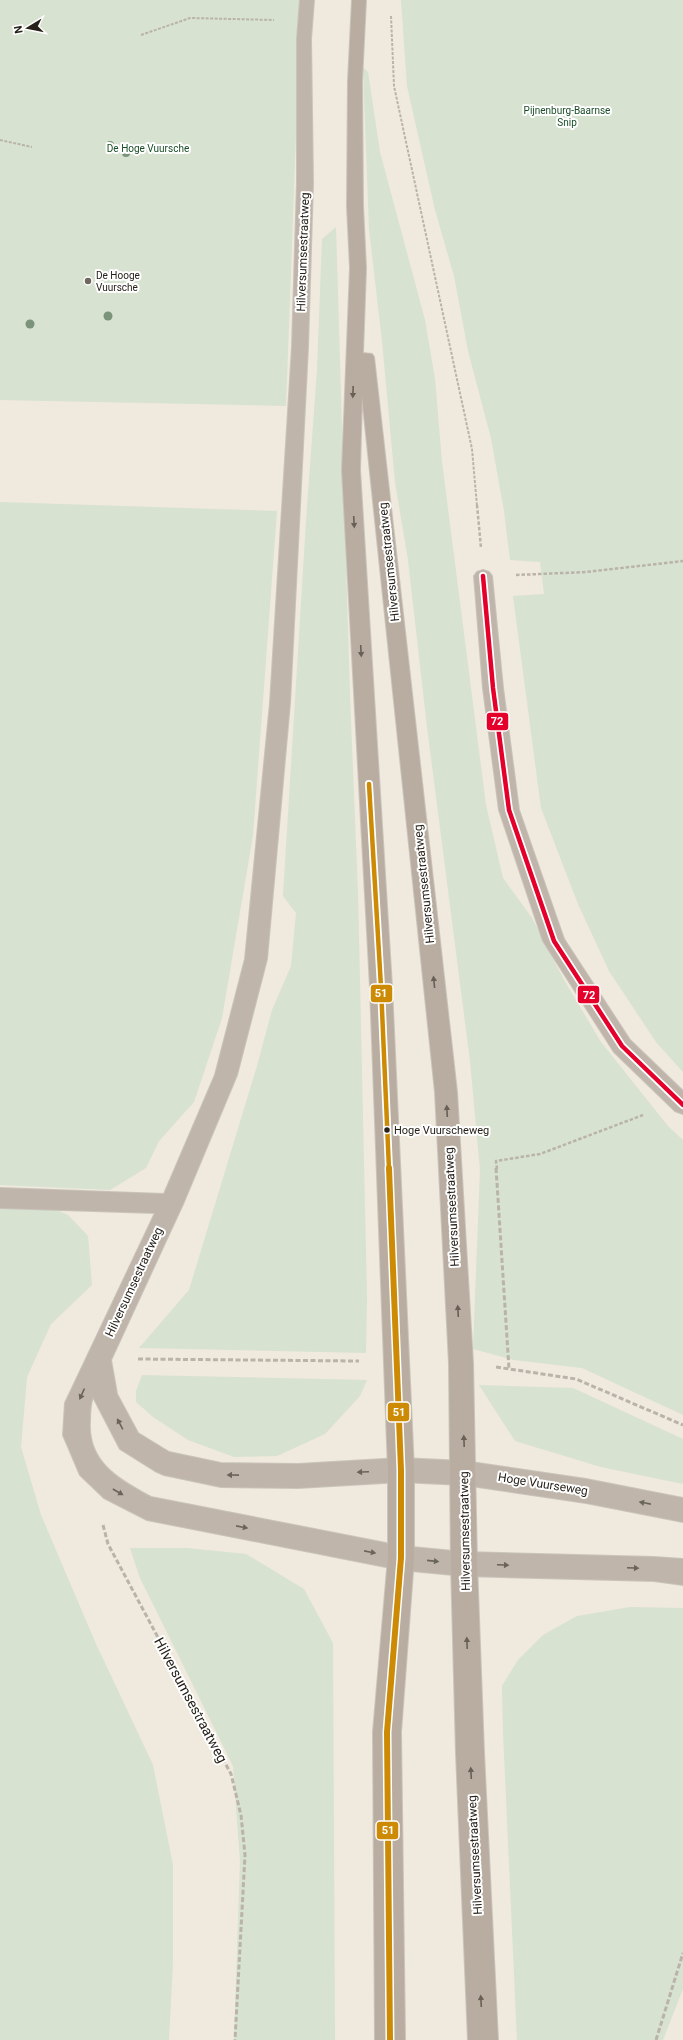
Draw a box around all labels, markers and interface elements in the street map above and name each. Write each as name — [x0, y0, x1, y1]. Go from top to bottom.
north arrow — [8, 8, 48, 48]
text: N — [12, 24, 26, 35]
park label: Pijnenburg-Baarnse Snip — [524, 105, 610, 128]
park label: De Hoge Vuursche — [107, 143, 189, 154]
street label: Hilversumsestraatweg — [294, 192, 312, 312]
place label: De Hooge Vuursche — [96, 270, 140, 293]
marker: De Hooge Vuursche — [83, 276, 93, 286]
one-way arrow — [350, 386, 357, 398]
street label: Hilversumsestraatweg — [376, 502, 402, 622]
one-way arrow — [350, 516, 357, 528]
one-way arrow — [358, 645, 365, 657]
line badge: 72 — [486, 712, 509, 731]
text: 72 — [491, 715, 503, 728]
street label: Hilversumsestraatweg — [411, 824, 437, 944]
one-way arrow — [431, 976, 437, 988]
line badge: 51 — [370, 984, 393, 1003]
line badge: 72 — [577, 985, 600, 1004]
text: 51 — [375, 987, 387, 1000]
text: 72 — [583, 989, 595, 1002]
one-way arrow — [443, 1105, 450, 1117]
place label: Hoge Vuurscheweg — [394, 1124, 489, 1137]
marker: Hoge Vuurscheweg — [382, 1125, 392, 1135]
street label: Hilversumsestraatweg — [442, 1147, 462, 1267]
street label: Hilversumsestraatweg — [102, 1225, 166, 1339]
one-way arrow — [455, 1305, 462, 1317]
one-way arrow — [79, 1388, 85, 1399]
line badge: 51 — [387, 1402, 410, 1422]
text: 51 — [393, 1406, 405, 1419]
one-way arrow — [117, 1418, 124, 1430]
one-way arrow — [460, 1435, 467, 1447]
one-way arrow — [356, 1469, 369, 1475]
street label: Hoge Vuurseweg — [497, 1470, 589, 1498]
street label: Hilversumsestraatweg — [457, 1471, 473, 1591]
one-way arrow — [226, 1472, 239, 1478]
one-way arrow — [112, 1489, 124, 1496]
one-way arrow — [639, 1499, 651, 1505]
one-way arrow — [236, 1524, 248, 1530]
one-way arrow — [363, 1549, 376, 1555]
one-way arrow — [427, 1557, 439, 1564]
one-way arrow — [497, 1562, 510, 1568]
one-way arrow — [627, 1565, 639, 1572]
street label: Hilversumsestraatweg — [151, 1635, 231, 1765]
one-way arrow — [464, 1636, 470, 1649]
one-way arrow — [468, 1767, 475, 1779]
street label: Hilversumsestraatweg — [465, 1795, 485, 1915]
line badge: 51 — [376, 1821, 399, 1840]
text: 51 — [382, 1824, 394, 1837]
one-way arrow — [478, 1995, 485, 2007]

